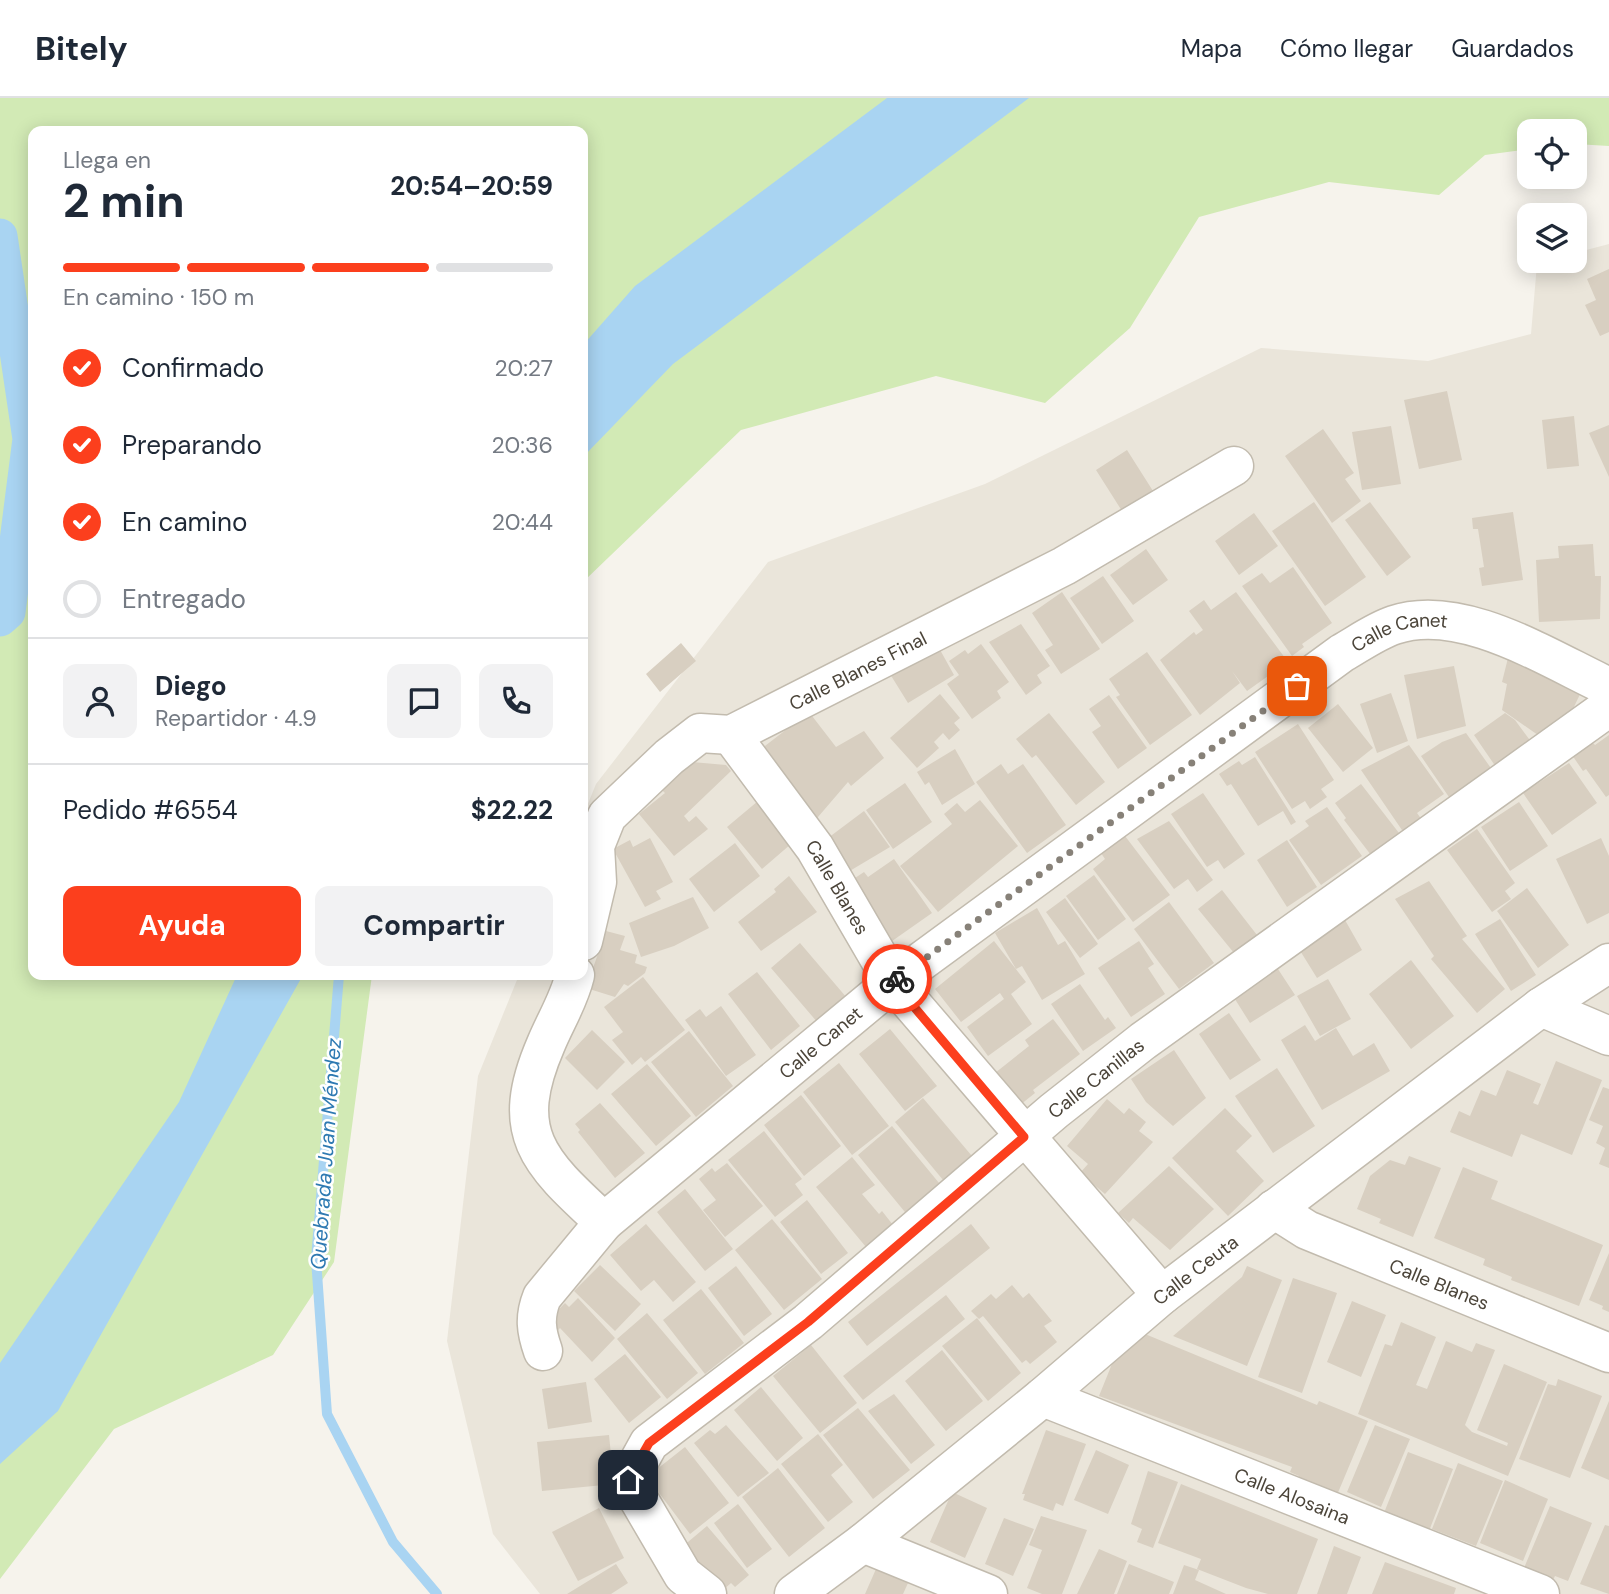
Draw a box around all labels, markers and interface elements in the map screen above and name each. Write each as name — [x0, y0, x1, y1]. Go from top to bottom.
text: Bitely — [35, 27, 128, 70]
text: Mapa — [1181, 33, 1242, 64]
text: Cómo llegar — [1280, 33, 1413, 64]
text: Guardados — [1451, 33, 1574, 64]
map controls — [1517, 119, 1587, 273]
button: locate — [1517, 119, 1587, 189]
text: Llega en — [63, 145, 151, 175]
text: 20:54–20:59 — [390, 169, 553, 203]
text: 2 min — [63, 171, 185, 231]
button: layers — [1517, 203, 1587, 273]
text: En camino · 150 m — [63, 282, 254, 312]
icon: check — [63, 349, 101, 387]
text: Confirmado — [122, 351, 264, 385]
text: 20:27 — [494, 353, 553, 383]
icon: check — [63, 426, 101, 464]
text: Preparando — [122, 428, 262, 462]
text: 20:36 — [492, 430, 553, 460]
icon: check — [63, 503, 101, 541]
text: En camino — [122, 505, 247, 539]
text: 20:44 — [492, 507, 553, 537]
text: Entregado — [122, 582, 246, 616]
street label: Calle Canet — [1346, 607, 1449, 657]
street label: Calle Blanes Final — [785, 625, 931, 716]
pin — [1267, 656, 1327, 716]
button: person — [63, 664, 137, 738]
button: chat — [387, 664, 461, 738]
button: phone — [479, 664, 553, 738]
icon: bag — [1278, 667, 1316, 705]
text: Diego — [155, 669, 227, 703]
text: Repartidor · 4.9 — [155, 703, 317, 733]
text: Pedido #6554 — [63, 793, 238, 827]
text: $22.22 — [471, 793, 553, 827]
street label: Calle Blanes — [800, 834, 875, 939]
button: Ayuda — [63, 886, 301, 966]
button: Compartir — [315, 886, 553, 966]
courier — [862, 944, 932, 1014]
icon: bike — [878, 960, 916, 998]
street label: Calle Canet — [773, 1000, 867, 1084]
street label: Calle Canillas — [1042, 1032, 1149, 1124]
water label: Quebrada Juan Méndez — [304, 1037, 348, 1271]
street label: Calle Ceuta — [1147, 1229, 1243, 1310]
street label: Calle Blanes — [1386, 1252, 1493, 1315]
pin — [598, 1450, 658, 1510]
icon: home — [609, 1461, 647, 1499]
street label: Calle Alosaina — [1231, 1462, 1354, 1530]

